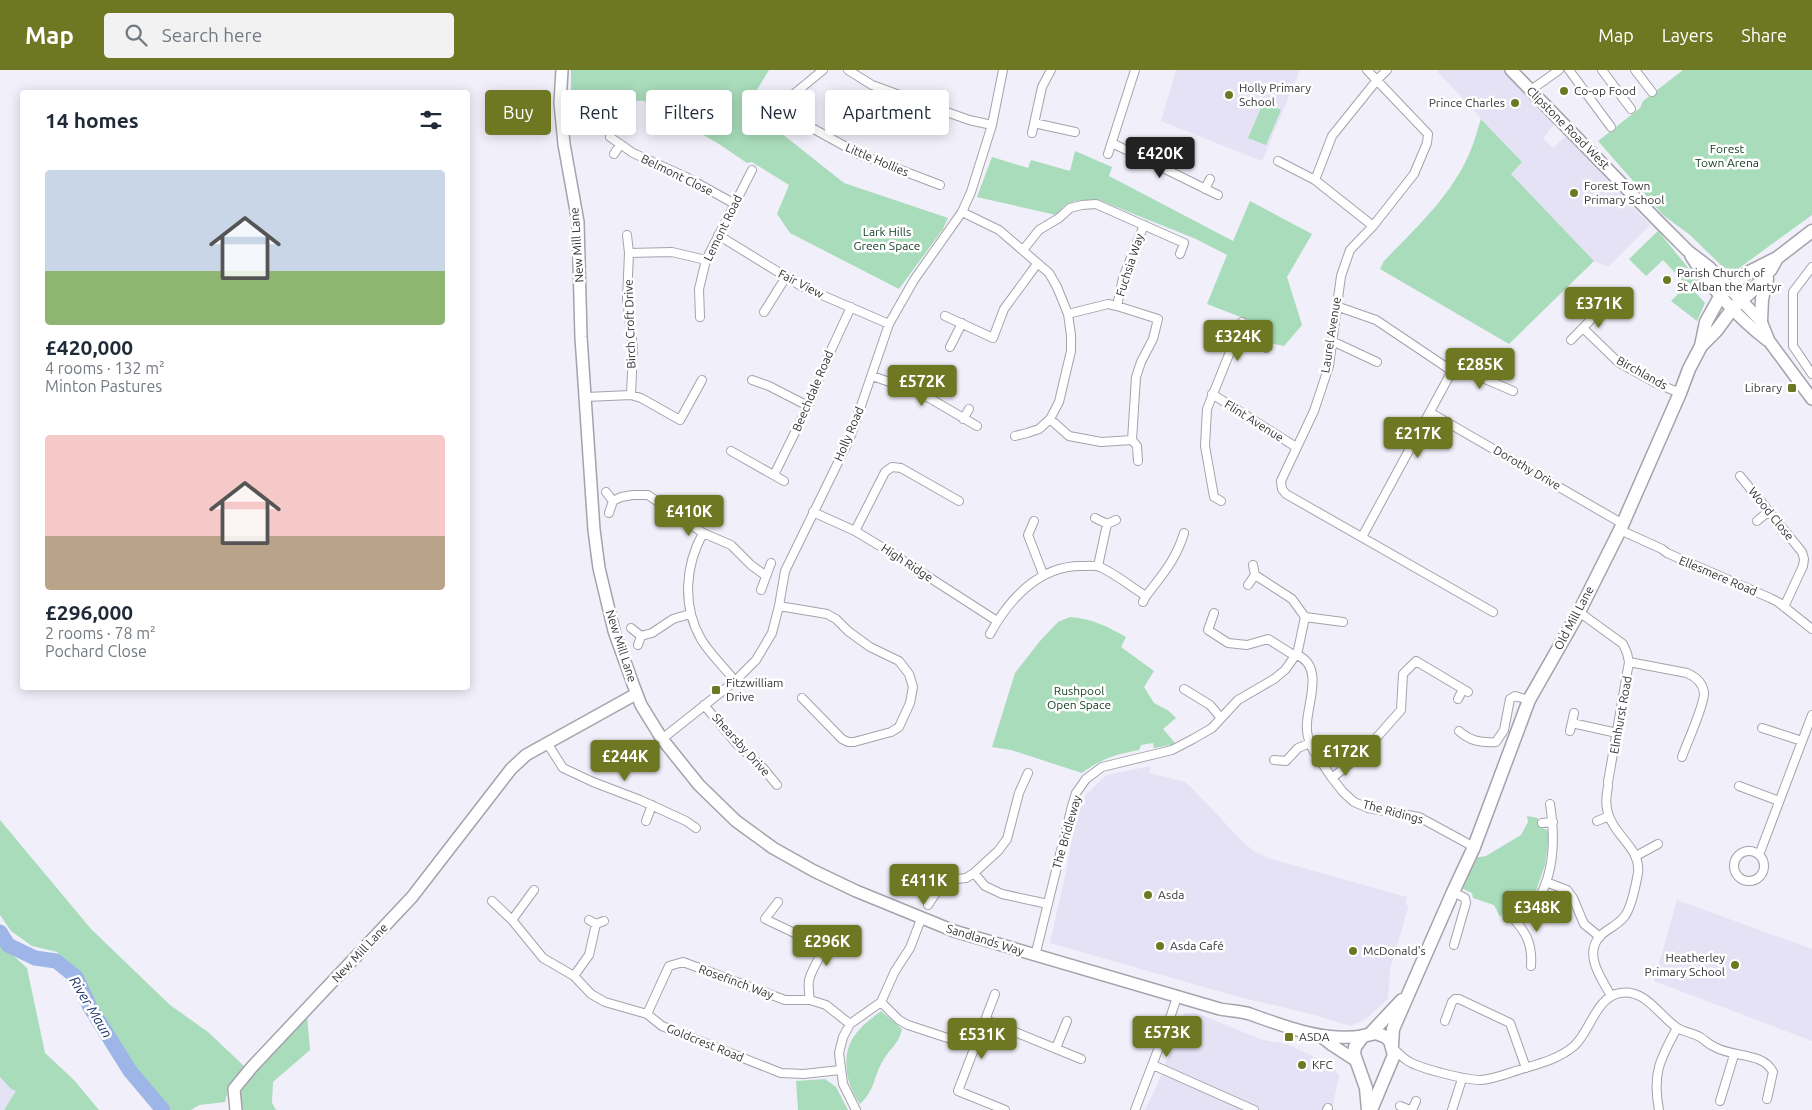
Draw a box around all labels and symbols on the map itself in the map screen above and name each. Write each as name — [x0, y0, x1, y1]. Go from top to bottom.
place label: Holly Primary School — [1239, 81, 1311, 108]
street label: Clipstone Road West — [1524, 84, 1613, 172]
place label: Co-op Food — [1574, 84, 1636, 97]
marker: Co-op Food — [1558, 85, 1570, 97]
marker: Holly Primary School — [1223, 89, 1235, 101]
place label: Prince Charles — [1429, 96, 1505, 109]
marker: Prince Charles — [1509, 97, 1521, 109]
pin: £420K — [1125, 136, 1195, 179]
street label: Little Hollies — [844, 140, 911, 179]
park label: Forest Town Arena — [1695, 142, 1759, 169]
street label: Belmont Close — [639, 152, 715, 198]
place label: Forest Town Primary School — [1584, 179, 1664, 206]
marker: Forest Town Primary School — [1568, 187, 1580, 199]
street label: Lemont Road — [701, 193, 744, 263]
street label: New Mill Lane — [567, 207, 586, 283]
park label: Lark Hills Green Space — [854, 225, 921, 252]
street label: Fuchsia Way — [1113, 232, 1146, 298]
place label: Parish Church of St Alban the Martyr — [1677, 266, 1782, 293]
street label: Fair View — [776, 267, 827, 301]
marker: Parish Church of St Alban the Martyr — [1661, 274, 1673, 286]
street label: Birch Croft Drive — [621, 279, 638, 369]
pin: £371K — [1564, 286, 1634, 329]
street label: Laurel Avenue — [1318, 296, 1343, 374]
pin: £324K — [1203, 320, 1273, 362]
street label: Beechdale Road — [790, 348, 835, 433]
pin: £285K — [1445, 348, 1515, 390]
street label: Birchlands — [1615, 353, 1670, 392]
pin: £572K — [887, 364, 957, 407]
place label: Library — [1745, 381, 1782, 394]
marker: Library — [1786, 382, 1798, 394]
street label: Flint Avenue — [1222, 397, 1286, 444]
street label: Holly Road — [831, 405, 866, 463]
pin: £217K — [1383, 416, 1453, 459]
street label: Dorothy Drive — [1491, 443, 1563, 492]
street label: Wood Close — [1746, 485, 1797, 543]
pin: £410K — [654, 494, 724, 537]
street label: High Ridge — [879, 541, 935, 584]
street label: Ellesmere Road — [1677, 553, 1759, 598]
street label: Old Mill Lane — [1551, 584, 1596, 652]
street label: New Mill Lane — [604, 608, 639, 684]
street label: Elmhurst Road — [1607, 675, 1634, 755]
place label: Fitzwilliam Drive — [726, 676, 783, 703]
marker: Fitzwilliam Drive — [710, 684, 722, 696]
park label: Rushpool Open Space — [1047, 684, 1111, 711]
street label: Shearsby Drive — [710, 711, 773, 779]
pin: £172K — [1311, 734, 1381, 777]
pin: £244K — [590, 740, 660, 782]
street label: The Bridleway — [1050, 793, 1083, 870]
street label: The Ridings — [1361, 797, 1425, 826]
pin: £411K — [889, 864, 959, 906]
place label: Asda — [1158, 888, 1184, 901]
marker: Asda — [1142, 889, 1154, 901]
pin: £348K — [1502, 890, 1572, 933]
street label: New Mill Lane — [329, 921, 390, 985]
street label: Sandlands Way — [945, 922, 1026, 958]
pin: £296K — [792, 924, 862, 967]
place label: Asda Café — [1170, 939, 1224, 952]
marker: Asda Café — [1154, 940, 1166, 952]
place label: McDonald's — [1363, 944, 1426, 957]
marker: McDonald's — [1347, 945, 1359, 957]
place label: Heatherley Primary School — [1645, 951, 1725, 978]
marker: Heatherley Primary School — [1729, 959, 1741, 971]
street label: Rosefinch Way — [697, 962, 776, 1001]
water label: River Maun — [66, 973, 116, 1041]
pin: £573K — [1132, 1016, 1202, 1058]
pin: £531K — [947, 1018, 1017, 1060]
street label: Goldcrest Road — [665, 1021, 746, 1064]
place label: ASDA — [1299, 1030, 1330, 1043]
marker: ASDA — [1283, 1031, 1295, 1043]
place label: KFC — [1312, 1058, 1334, 1071]
marker: KFC — [1296, 1059, 1308, 1071]

